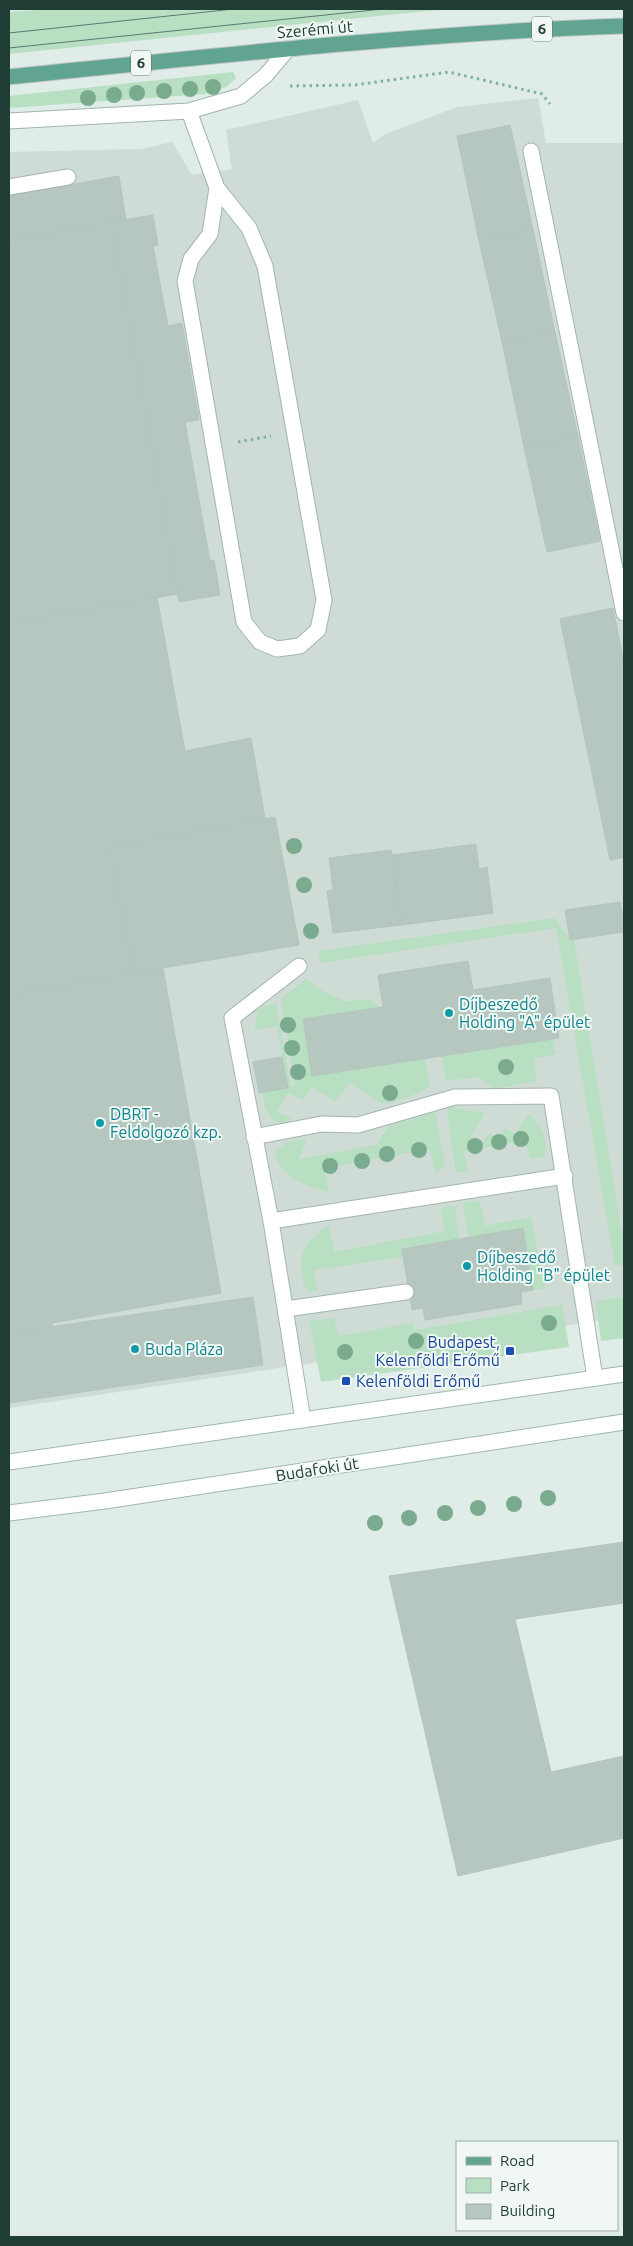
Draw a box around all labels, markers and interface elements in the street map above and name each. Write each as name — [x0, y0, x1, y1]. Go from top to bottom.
road number: 6 — [532, 16, 552, 42]
street label: Szerémi út — [276, 17, 354, 41]
road number: 6 — [131, 50, 151, 76]
place label: Díjbeszedő Holding "A" épület — [459, 995, 591, 1031]
marker: Díjbeszedő Holding "A" épület — [443, 1007, 455, 1019]
place label: DBRT - Feldolgozó kzp. — [110, 1105, 222, 1141]
marker: DBRT - Feldolgozó kzp. — [94, 1117, 106, 1129]
place label: Díjbeszedő Holding "B" épület — [477, 1248, 611, 1284]
marker: Díjbeszedő Holding "B" épület — [461, 1260, 473, 1272]
place label: Budapest, Kelenföldi Erőmű — [376, 1333, 500, 1369]
place label: Buda Pláza — [145, 1340, 223, 1358]
marker: Buda Pláza — [129, 1343, 141, 1355]
marker: Budapest, Kelenföldi Erőmű — [504, 1345, 516, 1357]
place label: Kelenföldi Erőmű — [356, 1372, 480, 1390]
marker: Kelenföldi Erőmű — [340, 1375, 352, 1387]
street label: Budafoki út — [274, 1453, 360, 1484]
legend — [456, 2141, 618, 2231]
text: Road — [500, 2152, 535, 2169]
text: Park — [500, 2177, 530, 2194]
text: Building — [500, 2202, 555, 2219]

